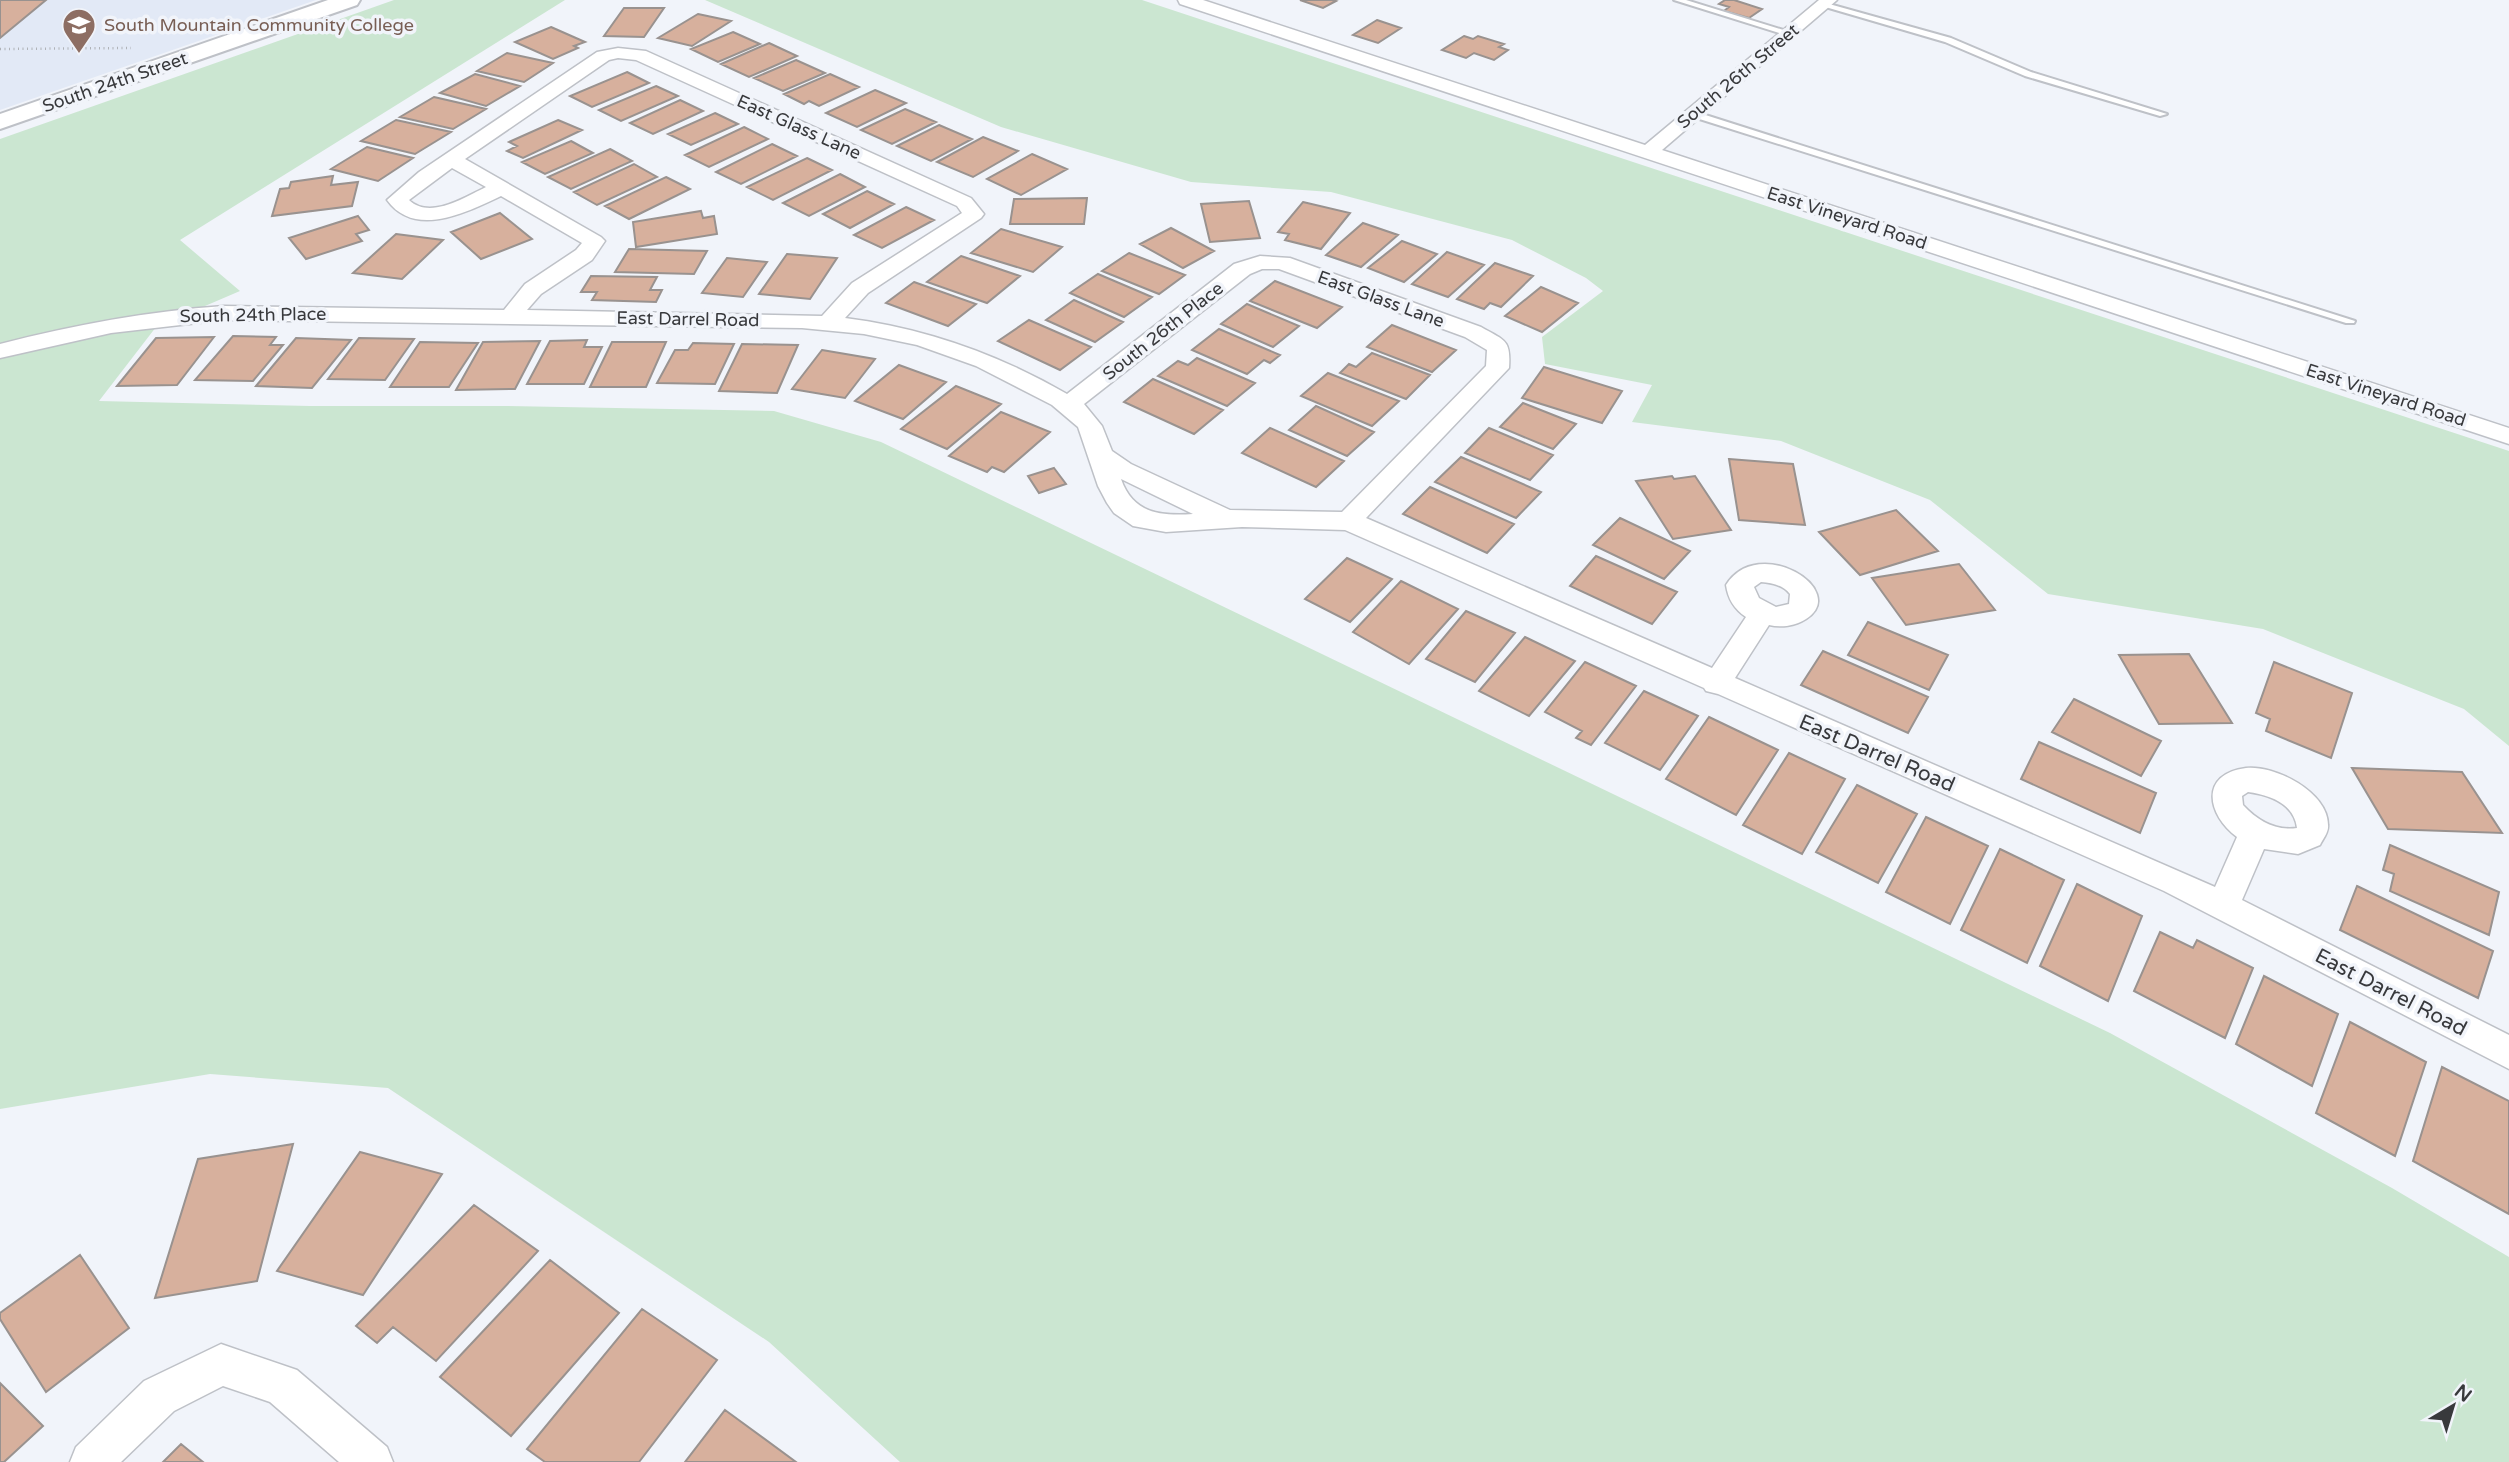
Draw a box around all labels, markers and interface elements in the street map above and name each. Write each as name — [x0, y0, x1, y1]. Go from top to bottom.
school or university icon: South Mountain Community College — [60, 6, 98, 55]
place label: South Mountain Community College — [104, 14, 414, 36]
street label: South 26th Street — [1673, 19, 1803, 133]
street label: South 24th Street — [40, 47, 191, 117]
street label: East Glass Lane — [734, 90, 864, 164]
street label: East Vineyard Road — [1764, 182, 1930, 254]
street label: East Glass Lane — [1315, 266, 1447, 332]
street label: South 26th Place — [1098, 277, 1228, 385]
street label: South 24th Place — [179, 303, 327, 327]
street label: East Darrel Road — [616, 307, 760, 331]
street label: East Vineyard Road — [2303, 359, 2469, 431]
street label: East Darrel Road — [1795, 709, 1959, 798]
street label: East Darrel Road — [2311, 943, 2471, 1041]
north arrow — [2418, 1371, 2488, 1441]
text: N — [2450, 1380, 2476, 1407]

